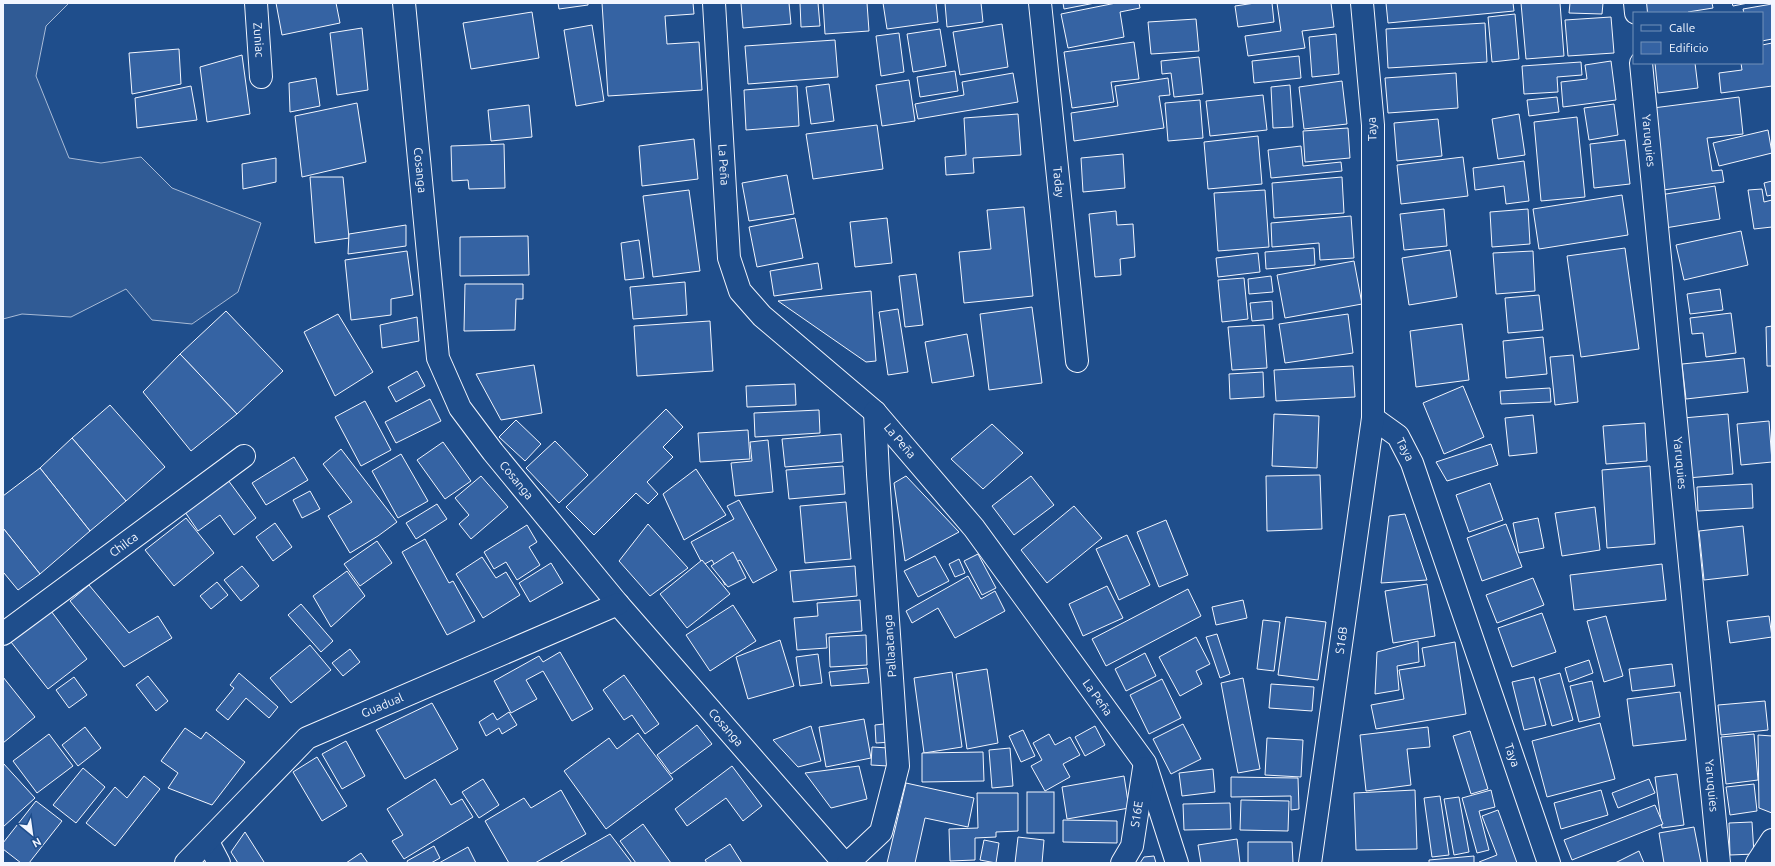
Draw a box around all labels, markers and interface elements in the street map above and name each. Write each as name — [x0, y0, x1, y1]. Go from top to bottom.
legend — [1633, 12, 1763, 64]
text: Calle — [1669, 21, 1695, 34]
street label: Zuniac — [251, 22, 267, 58]
text: Edificio — [1669, 41, 1709, 54]
street label: Yaruquies — [1640, 114, 1658, 167]
street label: Taya — [1365, 117, 1378, 141]
street label: La Peña — [716, 144, 732, 186]
street label: Cosanga — [412, 147, 429, 194]
street label: Taday — [1051, 166, 1067, 198]
street label: La Peña — [882, 421, 919, 461]
street label: Taya — [1394, 435, 1417, 463]
street label: Yaruquies — [1671, 436, 1690, 490]
street label: Cosanga — [497, 458, 536, 502]
street label: Chilca — [107, 530, 140, 559]
street label: Pallaatanga — [881, 614, 898, 678]
street label: S16B — [1333, 626, 1349, 655]
street label: La Peña — [1080, 677, 1115, 718]
street label: Guadual — [359, 690, 405, 720]
street label: Cosanga — [706, 706, 746, 749]
street label: Taya — [1502, 741, 1523, 769]
street label: Yaruquies — [1703, 759, 1721, 812]
street label: S16E — [1128, 800, 1145, 828]
north arrow — [12, 814, 52, 854]
text: N — [30, 836, 43, 850]

